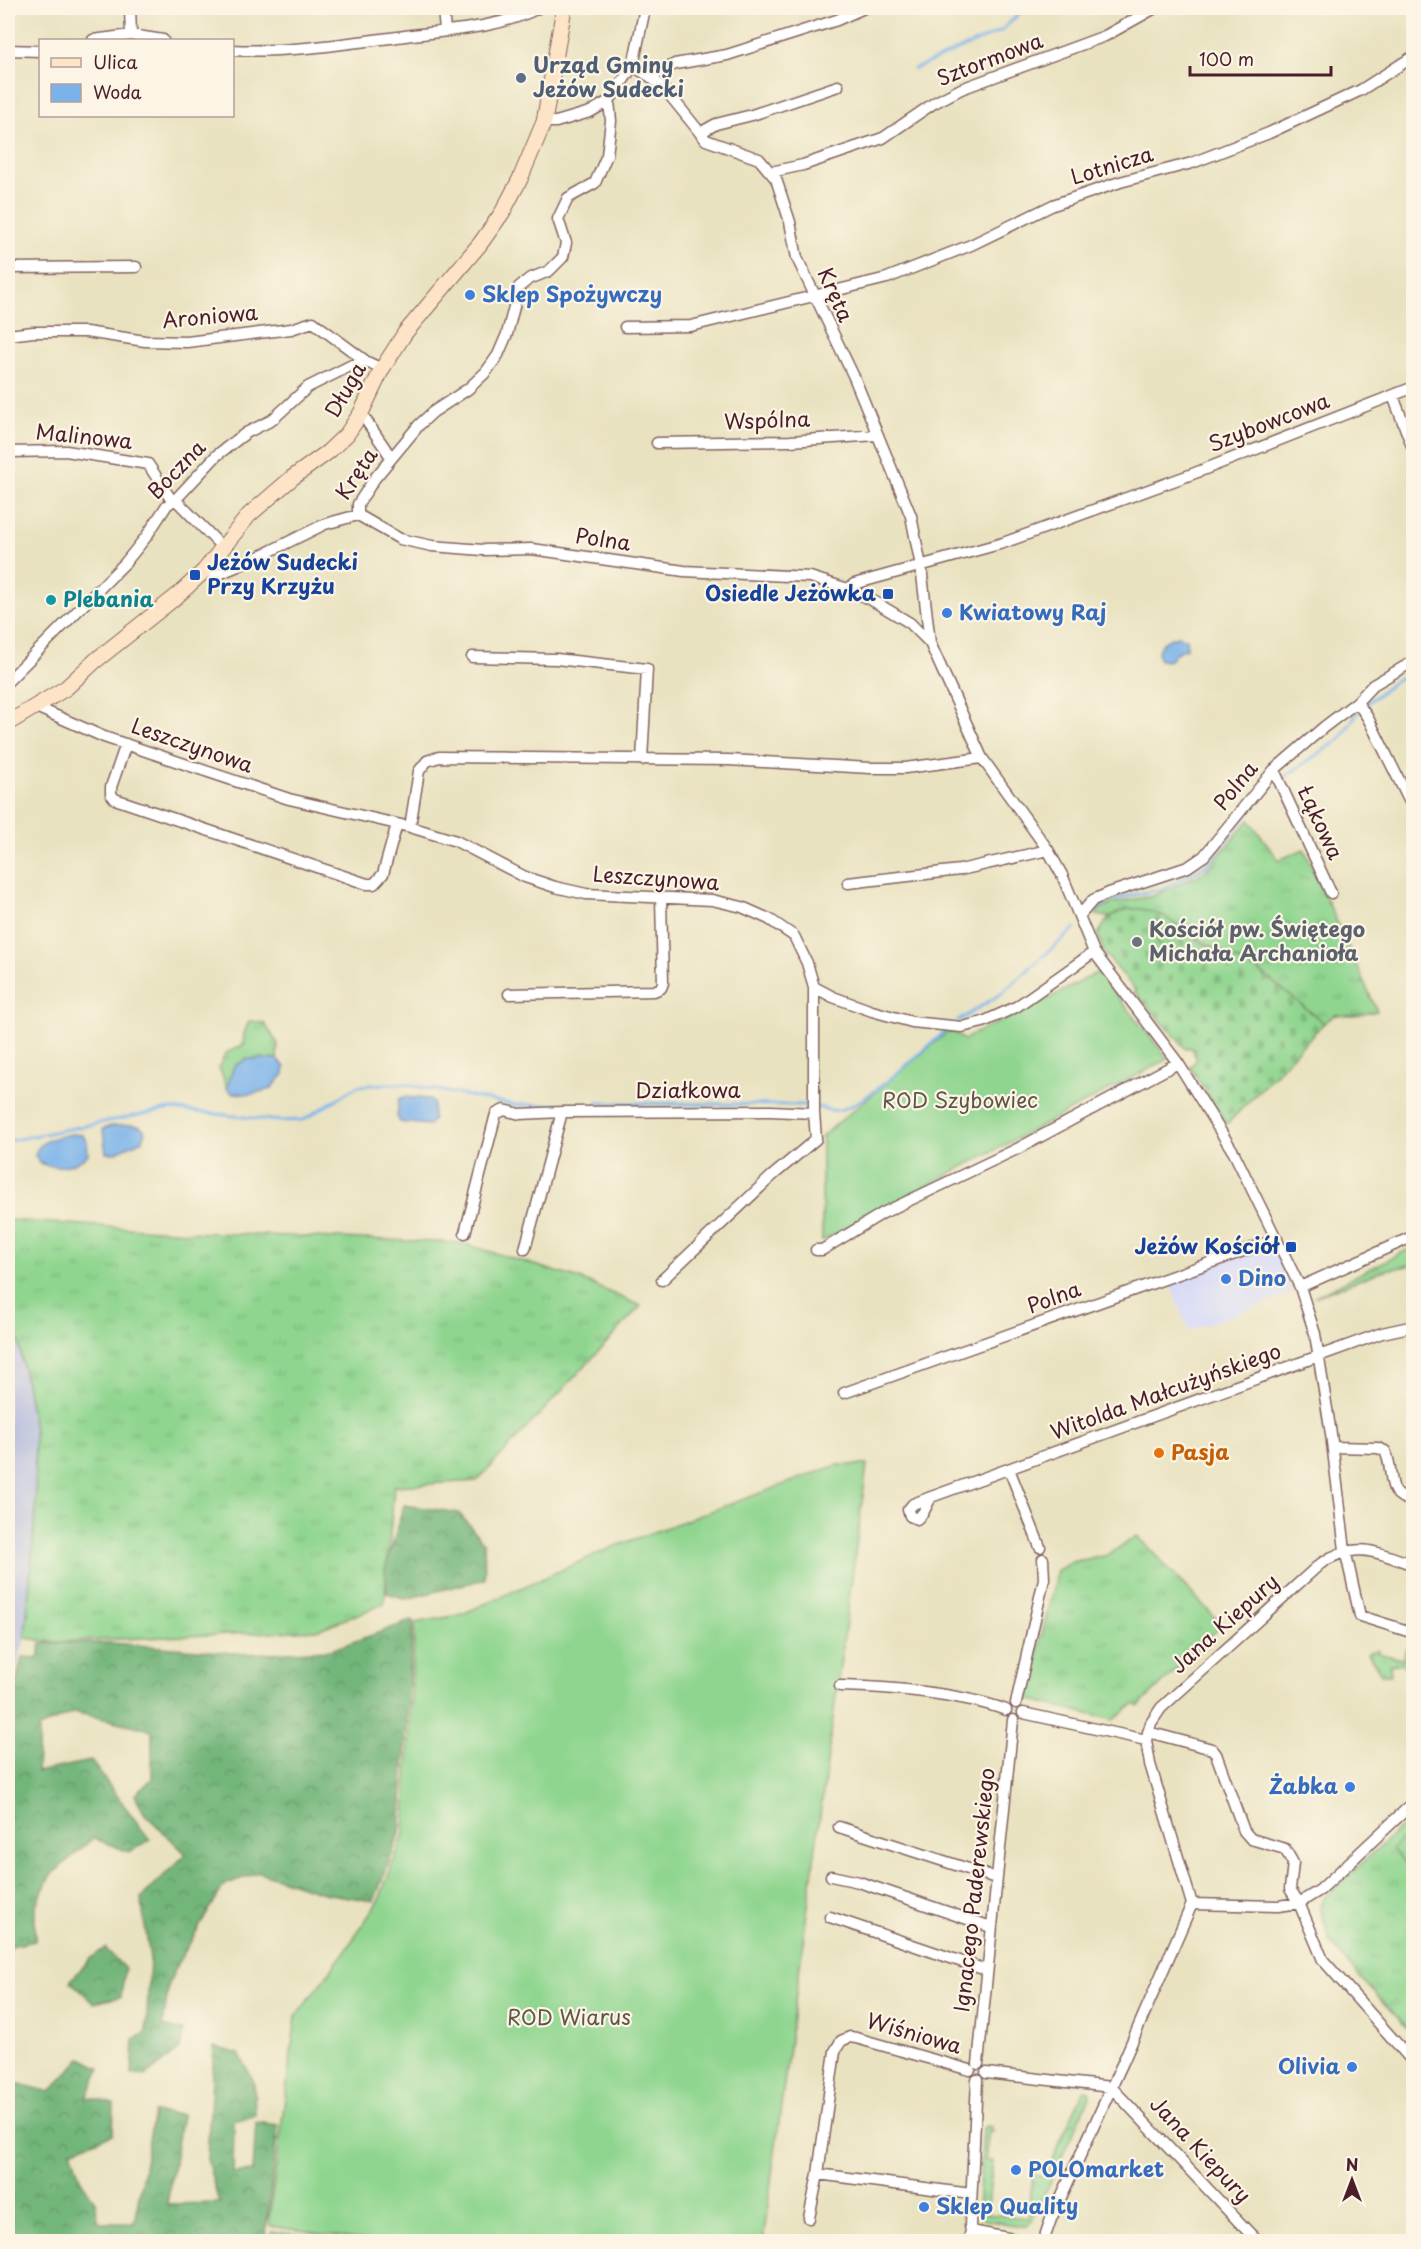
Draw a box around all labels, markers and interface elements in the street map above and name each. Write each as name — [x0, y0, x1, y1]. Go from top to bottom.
street label: Sztormowa — [932, 23, 1047, 93]
legend — [39, 39, 234, 117]
scale bar — [1190, 39, 1331, 77]
text: 100 m — [1199, 45, 1254, 72]
text: Ulica — [93, 48, 138, 75]
place label: Urząd Gminy Jeżów Sudecki — [533, 48, 684, 104]
marker: Urząd Gminy Jeżów Sudecki — [514, 71, 528, 85]
text: Woda — [93, 78, 142, 105]
street label: Lotnicza — [1066, 136, 1157, 192]
street label: Kręta — [811, 262, 863, 327]
place label: Sklep Spożywczy — [482, 277, 662, 309]
marker: Sklep Spożywczy — [463, 288, 477, 302]
street label: Aroniowa — [161, 295, 259, 335]
street label: Długa — [316, 355, 373, 423]
street label: Szybowcowa — [1203, 383, 1334, 459]
street label: Wspólna — [723, 402, 810, 436]
street label: Malinowa — [34, 414, 134, 456]
street label: Boczna — [139, 432, 212, 506]
street label: Kręta — [326, 440, 384, 505]
street label: Polna — [574, 518, 633, 558]
place label: Jeżów Sudecki Przy Krzyżu — [207, 545, 358, 601]
marker: Jeżów Sudecki Przy Krzyżu — [188, 568, 202, 582]
place label: Osiedle Jeżówka — [705, 576, 876, 608]
place label: Plebania — [63, 582, 154, 614]
marker: Osiedle Jeżówka — [881, 587, 895, 601]
marker: Plebania — [44, 593, 58, 607]
place label: Kwiatowy Raj — [959, 595, 1106, 627]
marker: Kwiatowy Raj — [940, 606, 954, 620]
street label: Leszczynowa — [128, 708, 258, 780]
street label: Polna — [1205, 753, 1264, 816]
street label: Łąkowa — [1290, 779, 1353, 864]
street label: Leszczynowa — [592, 857, 720, 897]
place label: Kościół pw. Świętego Michała Archanioła — [1149, 912, 1365, 968]
marker: Kościół pw. Świętego Michała Archanioła — [1130, 935, 1144, 949]
street label: Działkowa — [635, 1073, 741, 1105]
park label: ROD Szybowiec — [882, 1083, 1038, 1115]
place label: Jeżów Kościół — [1134, 1229, 1281, 1261]
marker: Jeżów Kościół — [1284, 1240, 1298, 1254]
place label: Dino — [1238, 1261, 1286, 1293]
street label: Polna — [1022, 1272, 1085, 1321]
marker: Dino — [1219, 1272, 1233, 1286]
street label: Witolda Małcużyńskiego — [1046, 1333, 1285, 1447]
place label: Pasja — [1171, 1435, 1229, 1467]
marker: Pasja — [1152, 1446, 1166, 1460]
street label: Jana Kiepury — [1162, 1565, 1285, 1680]
street label: Ignacego Paderewskiego — [944, 1766, 1002, 2014]
place label: Żabka — [1269, 1769, 1338, 1801]
marker: Żabka — [1343, 1780, 1357, 1794]
park label: ROD Wiarus — [507, 2000, 631, 2032]
street label: Wiśniowa — [863, 2003, 966, 2061]
place label: Olivia — [1278, 2049, 1340, 2081]
marker: Olivia — [1345, 2060, 1359, 2074]
street label: Jana Kiepury — [1143, 2088, 1260, 2209]
north arrow — [1322, 2150, 1382, 2210]
place label: POLOmarket — [1028, 2152, 1164, 2184]
text: N — [1346, 2152, 1358, 2176]
marker: POLOmarket — [1009, 2163, 1023, 2177]
place label: Sklep Quality — [936, 2189, 1078, 2221]
marker: Sklep Quality — [917, 2200, 931, 2214]

